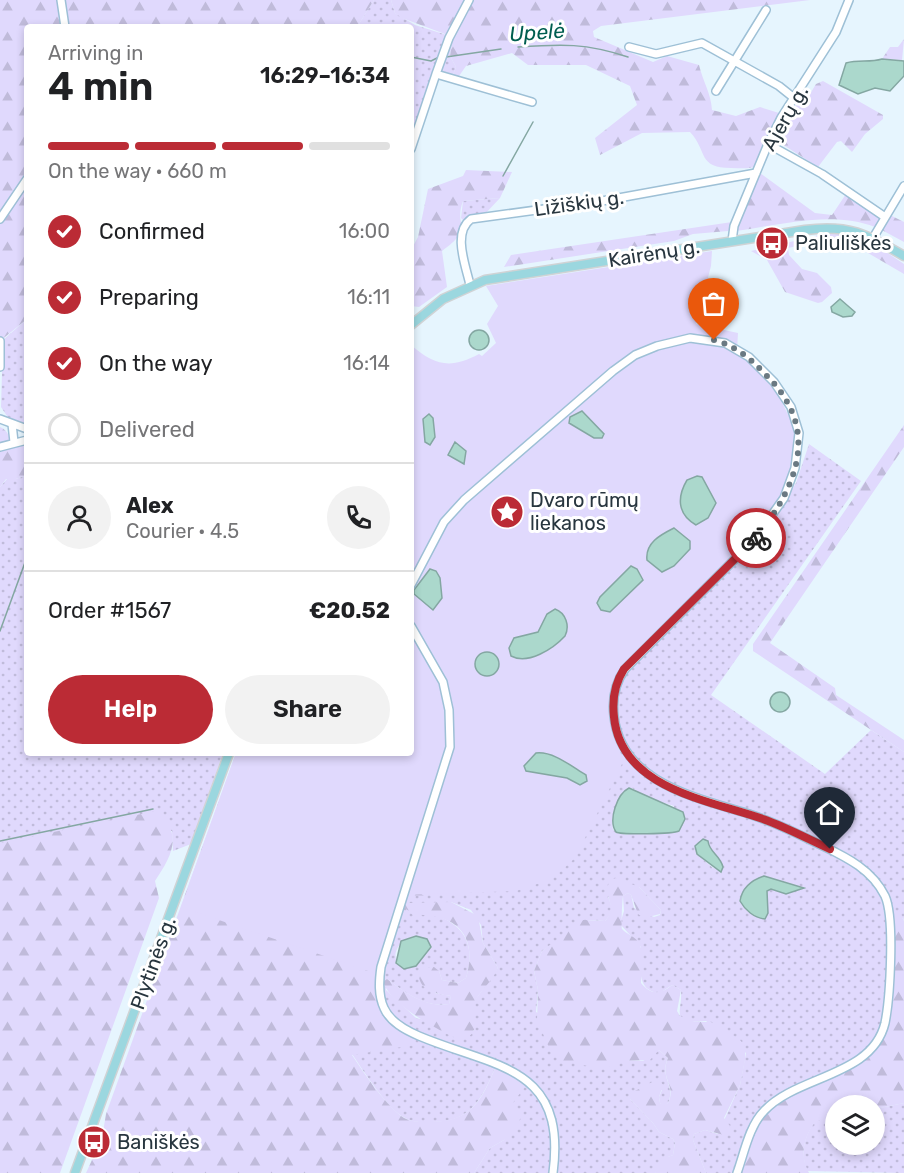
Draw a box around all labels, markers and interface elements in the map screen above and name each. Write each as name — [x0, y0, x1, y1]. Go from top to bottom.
water label: Upelė — [508, 18, 566, 46]
text: Arriving in — [48, 41, 143, 65]
text: 16:29–16:34 — [260, 62, 390, 89]
text: 4 min — [48, 64, 153, 110]
street label: Ajerų g. — [757, 81, 813, 155]
text: On the way · 660 m — [48, 159, 227, 183]
street label: Ližiškių g. — [533, 185, 625, 221]
icon: check — [48, 215, 81, 248]
text: Confirmed — [99, 218, 205, 245]
text: 16:00 — [339, 219, 390, 243]
bus stop icon: Paliuliškės — [754, 225, 790, 261]
place label: Paliuliškės — [795, 231, 892, 255]
street label: Kairėnų g. — [606, 234, 702, 272]
pin — [688, 278, 739, 340]
icon: check — [48, 281, 81, 314]
text: Preparing — [99, 284, 199, 311]
text: 16:11 — [347, 285, 390, 309]
icon: bag — [697, 287, 730, 320]
icon: check — [48, 347, 81, 380]
text: On the way — [99, 350, 213, 377]
text: 16:14 — [343, 351, 390, 375]
text: Delivered — [99, 416, 195, 443]
button: person — [48, 486, 111, 549]
button: phone — [327, 486, 390, 549]
place label: Dvaro rūmų liekanos — [530, 488, 639, 535]
text: Alex — [126, 492, 174, 519]
place icon: Dvaro rūmų liekanos — [489, 494, 525, 530]
courier — [726, 508, 786, 568]
text: Courier · 4.5 — [126, 519, 239, 543]
icon: bike — [740, 522, 773, 555]
text: Order #1567 — [48, 597, 171, 624]
text: €20.52 — [309, 597, 390, 624]
button: Help — [48, 675, 213, 744]
button: Share — [225, 675, 390, 744]
pin — [804, 787, 855, 849]
icon: home — [813, 796, 846, 829]
street label: Plytinės g. — [125, 913, 181, 1013]
map controls — [825, 1095, 885, 1155]
button: layers — [825, 1095, 885, 1155]
bus stop icon: Baniškės — [76, 1124, 112, 1160]
place label: Baniškės — [117, 1130, 200, 1154]

